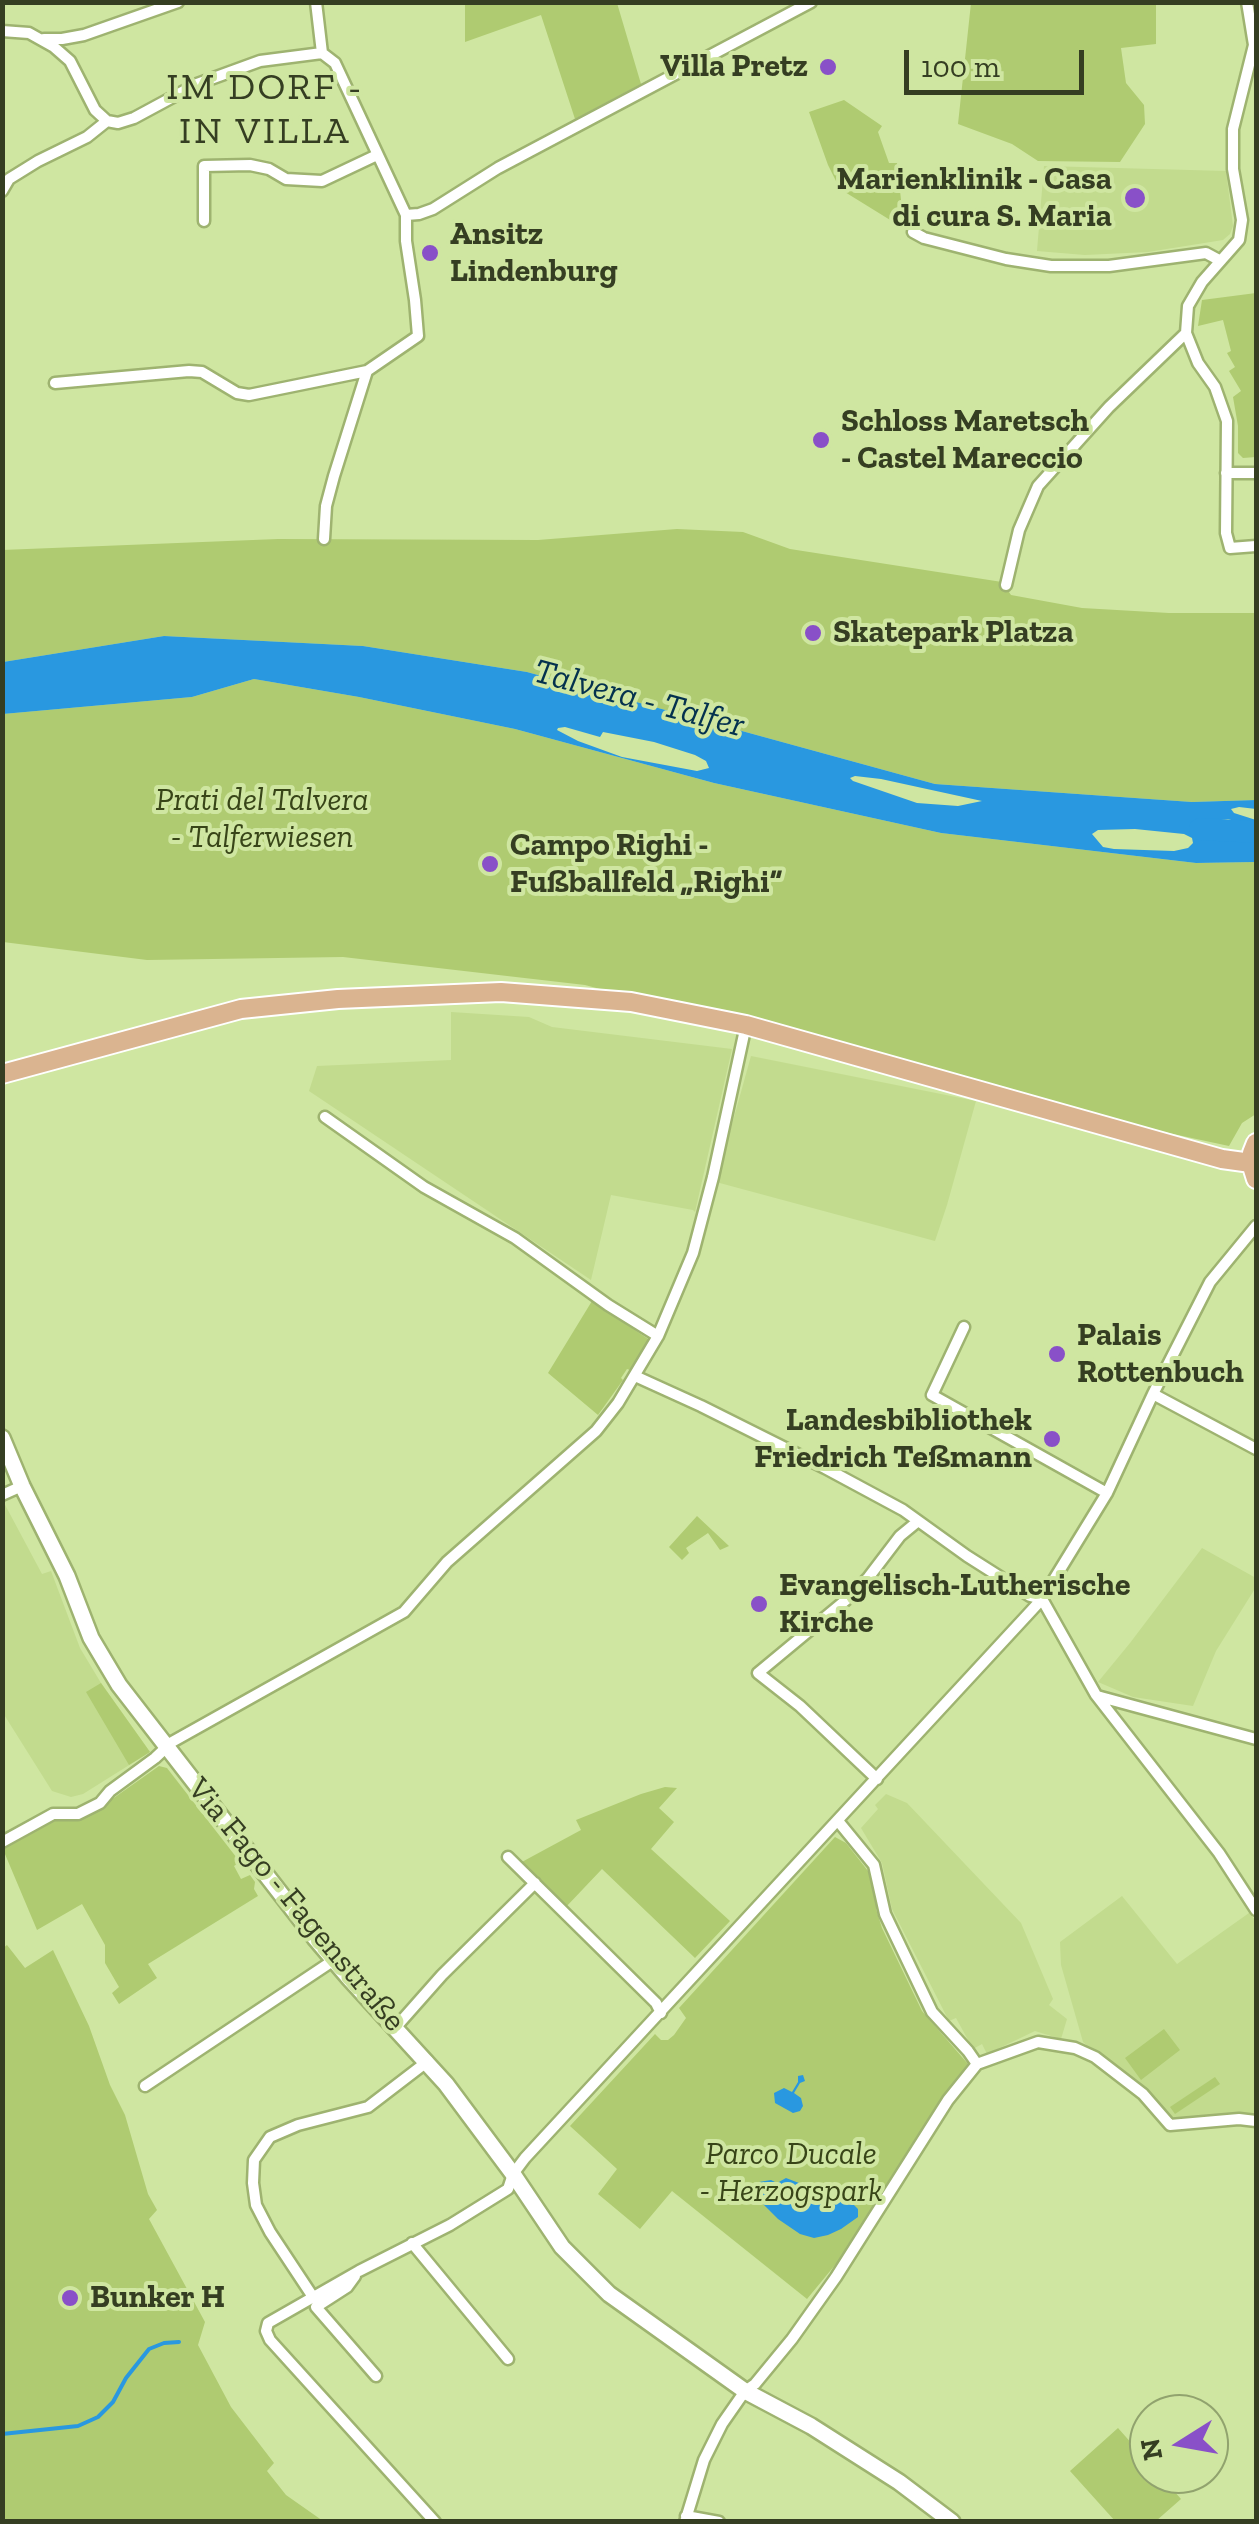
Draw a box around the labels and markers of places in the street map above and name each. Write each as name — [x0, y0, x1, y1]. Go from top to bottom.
place label: Villa Pretz — [660, 48, 808, 86]
marker: Villa Pretz — [817, 56, 839, 78]
place label: Marienklinik - Casa di cura S. Maria — [837, 161, 1112, 236]
marker: Marienklinik - Casa di cura S. Maria — [1122, 185, 1148, 211]
place label: Ansitz Lindenburg — [450, 216, 618, 291]
marker: Ansitz Lindenburg — [419, 242, 441, 264]
place label: Schloss Maretsch - Castel Mareccio — [841, 403, 1089, 478]
marker: Schloss Maretsch - Castel Mareccio — [810, 429, 832, 451]
place label: Skatepark Platza — [833, 614, 1074, 652]
marker: Skatepark Platza — [802, 622, 824, 644]
place label: Campo Righi - Fußballfeld „Righi“ — [510, 827, 782, 902]
marker: Campo Righi - Fußballfeld „Righi“ — [479, 853, 501, 875]
place label: Palais Rottenbuch — [1077, 1317, 1244, 1392]
marker: Palais Rottenbuch — [1046, 1343, 1068, 1365]
place label: Landesbibliothek Friedrich Teßmann — [754, 1402, 1032, 1477]
marker: Landesbibliothek Friedrich Teßmann — [1041, 1428, 1063, 1450]
place label: Evangelisch-Lutherische Kirche — [779, 1567, 1130, 1642]
marker: Evangelisch-Lutherische Kirche — [748, 1593, 770, 1615]
place label: Bunker H — [90, 2279, 225, 2317]
marker: Bunker H — [59, 2287, 81, 2309]

